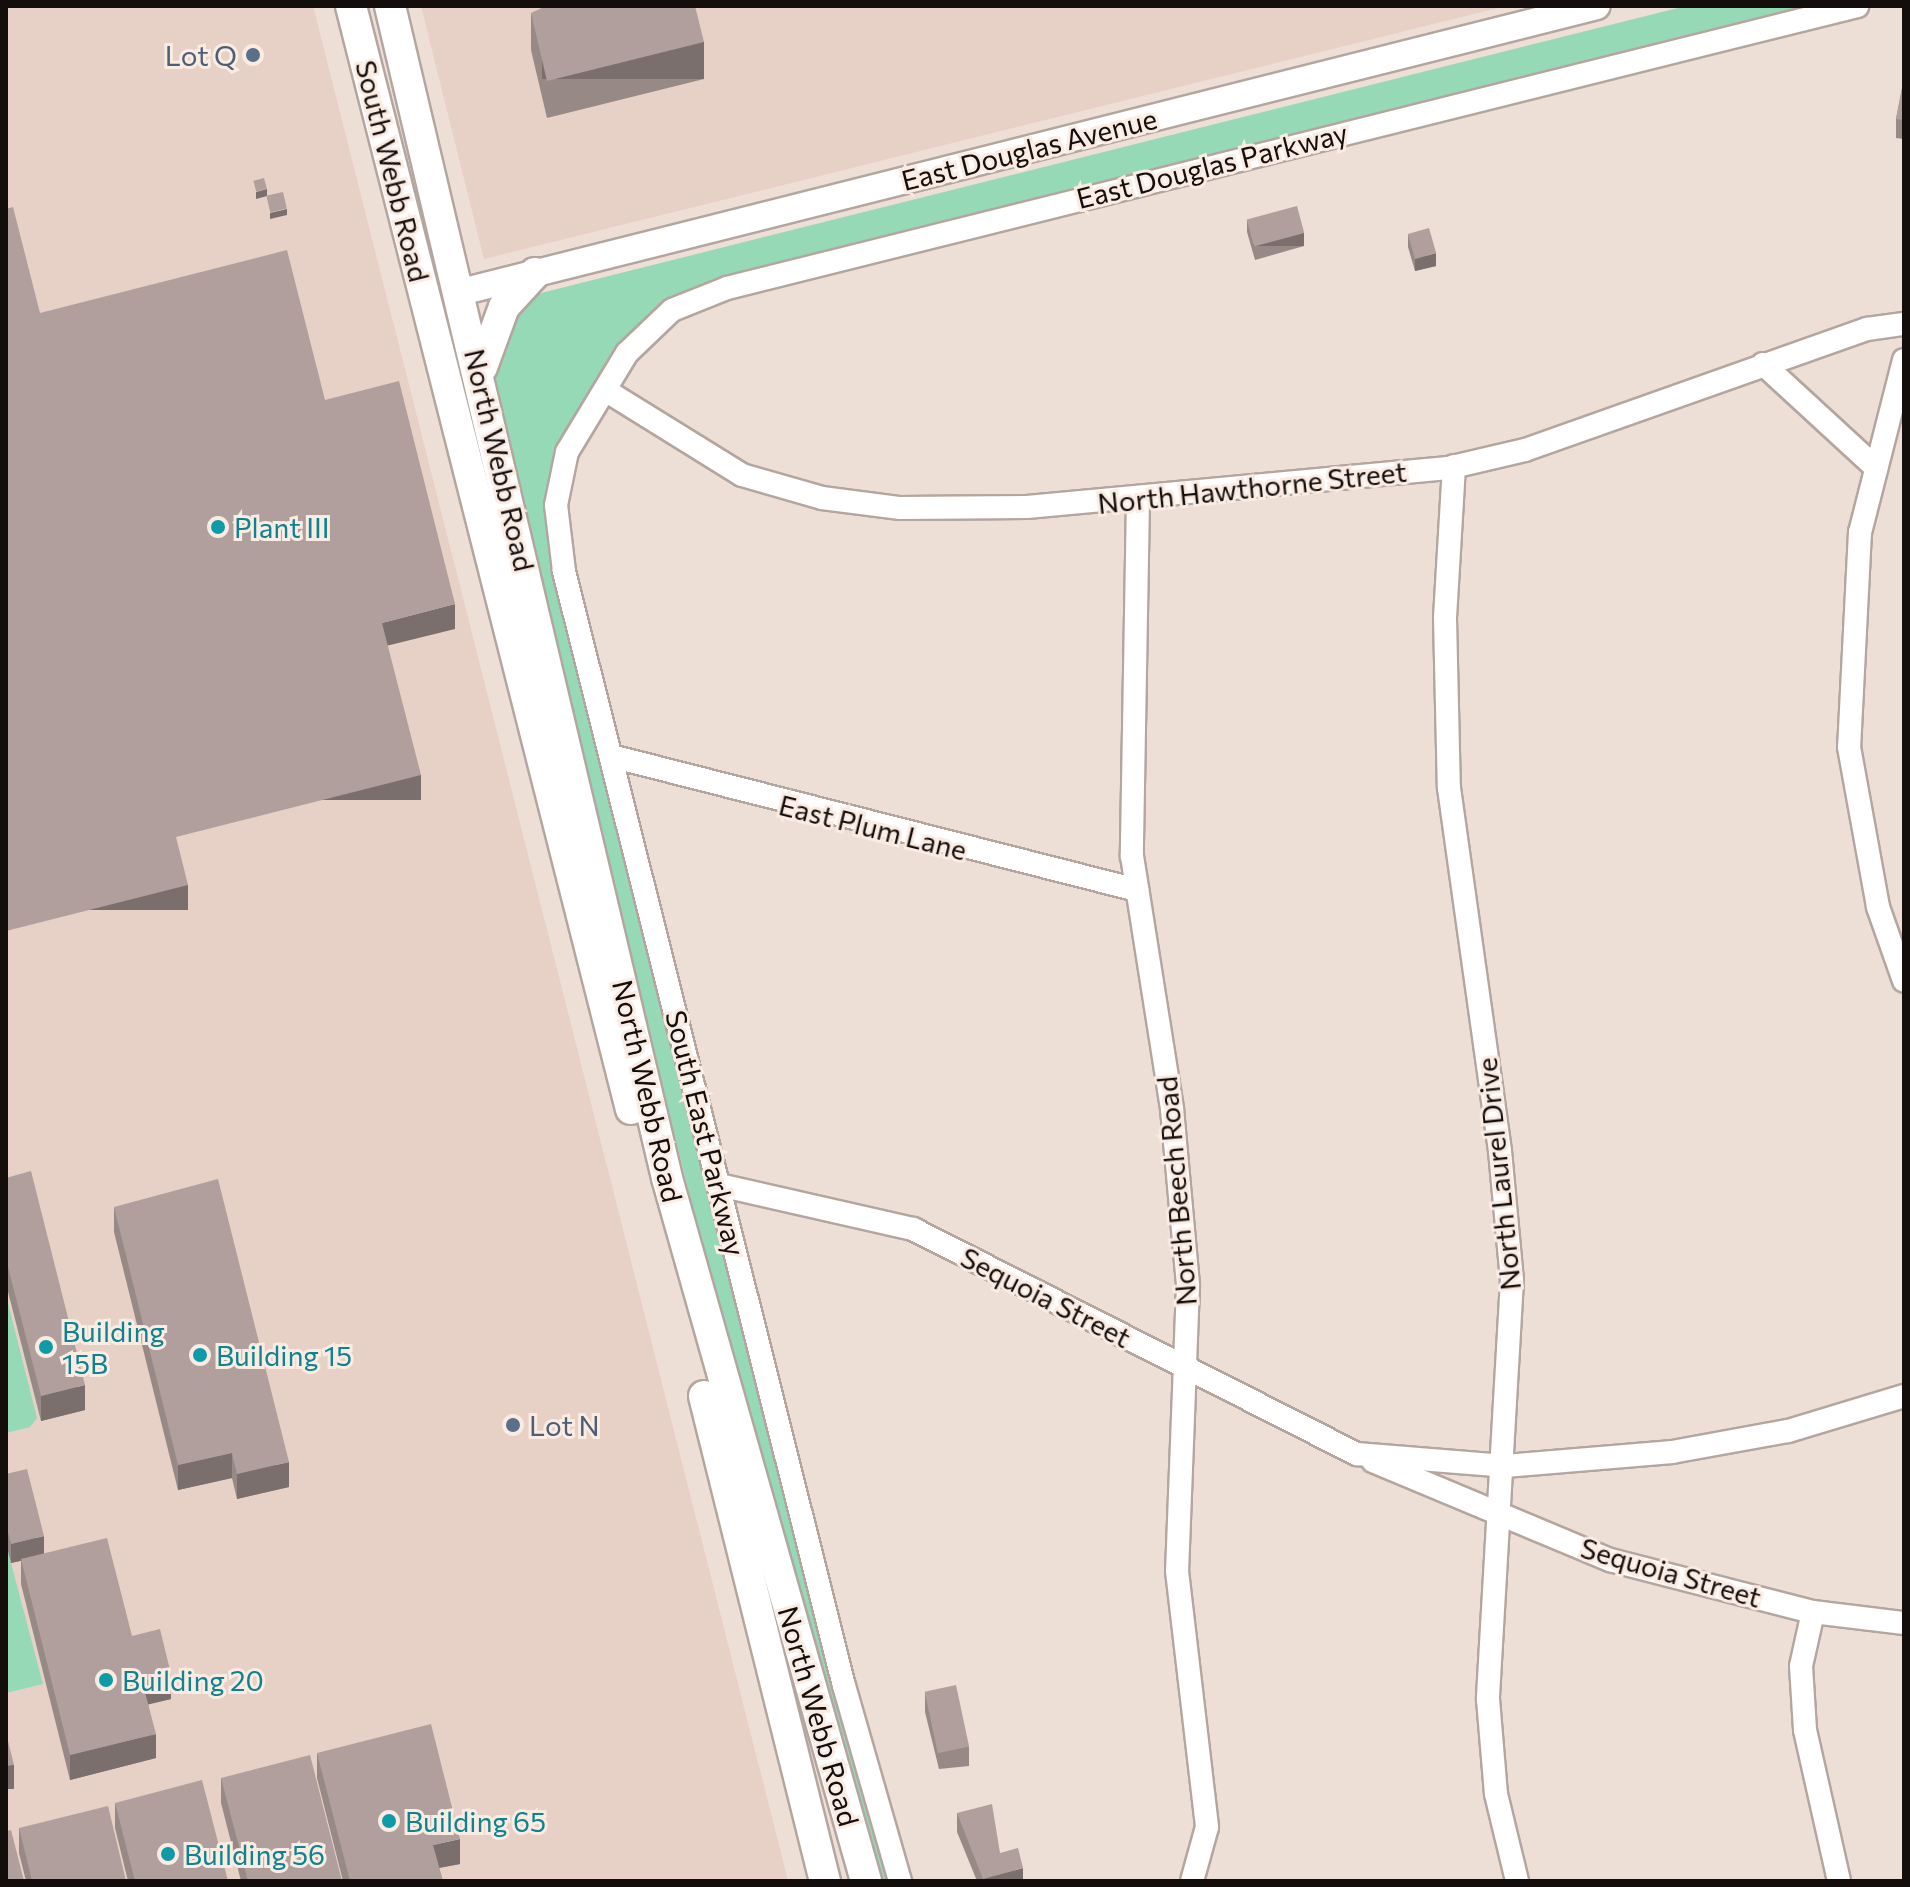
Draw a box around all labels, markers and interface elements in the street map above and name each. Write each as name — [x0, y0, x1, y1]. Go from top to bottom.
place label: Lot Q — [165, 38, 237, 72]
marker: Lot Q — [244, 46, 262, 64]
street label: South Webb Road — [349, 57, 437, 285]
street label: East Douglas Avenue — [898, 101, 1160, 197]
street label: East Douglas Parkway — [1073, 115, 1351, 215]
street label: North Webb Road — [458, 346, 542, 574]
street label: North Hawthorne Street — [1096, 454, 1408, 520]
place label: Plant III — [234, 510, 330, 544]
marker: Plant III — [209, 518, 227, 536]
street label: East Plum Lane — [776, 787, 970, 867]
street label: North Webb Road — [606, 977, 690, 1205]
street label: South East Parkway — [659, 1007, 753, 1259]
street label: North Laurel Drive — [1469, 1056, 1527, 1292]
street label: North Beech Road — [1149, 1075, 1203, 1307]
street label: Sequoia Street — [955, 1240, 1137, 1354]
place label: Building 15B — [62, 1314, 165, 1380]
marker: Building 15B — [37, 1338, 55, 1356]
place label: Building 15 — [216, 1338, 352, 1372]
marker: Building 15 — [191, 1346, 209, 1364]
place label: Lot N — [529, 1408, 600, 1442]
marker: Lot N — [504, 1416, 522, 1434]
street label: Sequoia Street — [1577, 1530, 1765, 1614]
street label: North Webb Road — [772, 1602, 866, 1830]
place label: Building 20 — [122, 1663, 264, 1697]
marker: Building 20 — [97, 1671, 115, 1689]
place label: Building 65 — [405, 1804, 546, 1838]
marker: Building 65 — [380, 1812, 398, 1830]
place label: Building 56 — [184, 1837, 325, 1871]
marker: Building 56 — [159, 1845, 177, 1863]

